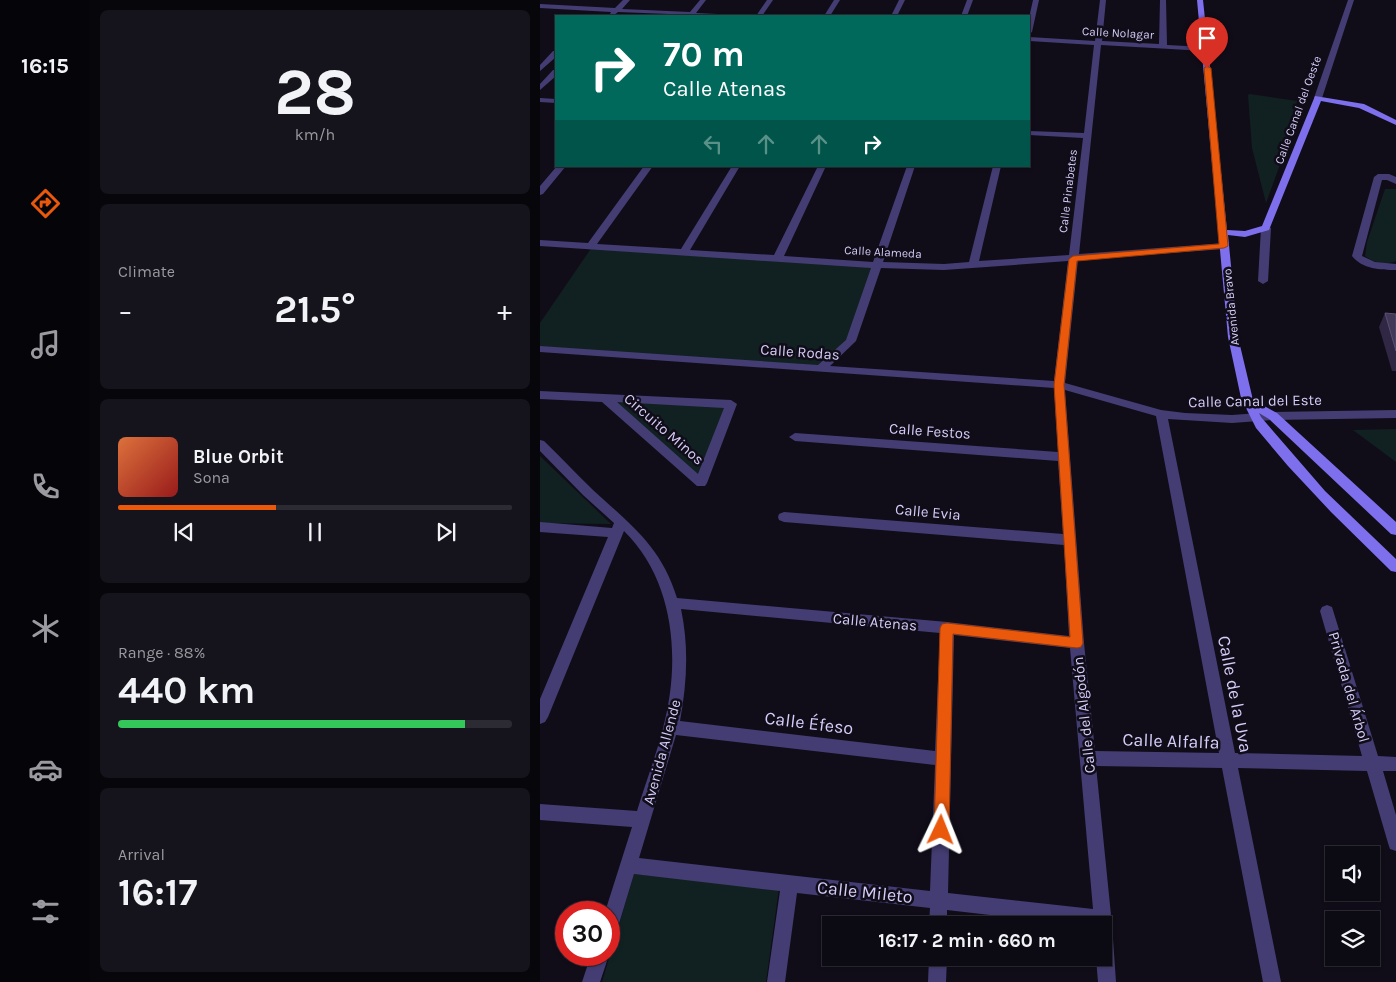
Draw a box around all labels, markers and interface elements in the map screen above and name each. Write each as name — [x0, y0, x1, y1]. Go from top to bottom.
pin — [1186, 17, 1228, 68]
street label: Calle Nolagar — [1082, 24, 1155, 42]
icon: arrive — [1193, 24, 1221, 52]
text: 70 m — [663, 34, 745, 75]
icon: right — [580, 35, 645, 100]
text: 16:15 — [21, 53, 69, 79]
text: 28 — [274, 54, 356, 130]
street label: Calle Canal del Oeste — [1272, 54, 1324, 166]
text: Calle Atenas — [663, 76, 787, 102]
text: km/h — [295, 125, 335, 144]
icon: left — [699, 130, 727, 158]
icon: ahead — [752, 130, 780, 158]
icon: ahead — [805, 130, 833, 158]
icon: right — [858, 130, 886, 158]
street label: Calle Pinabetes — [1056, 148, 1080, 234]
icon: directions — [28, 186, 63, 221]
street label: Calle Alameda — [844, 243, 922, 261]
text: Climate — [118, 262, 175, 281]
street label: Avenida Bravo — [1220, 268, 1242, 346]
text: 21.5° — [274, 287, 356, 332]
text: − — [118, 294, 133, 327]
text: + — [497, 294, 512, 327]
icon: music — [28, 327, 63, 362]
street label: Calle Rodas — [760, 340, 840, 364]
street label: Circuito Minos — [620, 389, 708, 469]
street label: Calle Canal del Este — [1188, 391, 1322, 411]
street label: Calle Festos — [889, 419, 971, 443]
text: Blue Orbit — [193, 446, 284, 468]
text: Sona — [193, 468, 230, 487]
icon: phone — [28, 469, 63, 504]
street label: Calle Evia — [894, 500, 962, 524]
icon: previous — [170, 518, 198, 546]
icon: pause — [301, 518, 329, 546]
icon: next — [432, 518, 460, 546]
street label: Calle Atenas — [832, 609, 918, 635]
icon: climate — [28, 611, 63, 646]
street label: Privada del Árbol — [1325, 630, 1373, 744]
street label: Calle de la Uva — [1213, 634, 1257, 754]
text: Range · 88% — [118, 643, 205, 662]
street label: Calle del Algodón — [1069, 656, 1099, 774]
text: 440 km — [118, 668, 255, 713]
street label: Avenida Allende — [639, 697, 685, 807]
street label: Calle Éfeso — [763, 706, 855, 739]
street label: Calle Alfalfa — [1122, 728, 1220, 754]
icon: car — [28, 752, 63, 787]
position arrow — [914, 803, 966, 855]
text: Arrival — [118, 845, 165, 864]
map controls — [1325, 846, 1380, 966]
button: sound — [1325, 846, 1380, 901]
text: 16:17 — [118, 870, 197, 915]
street label: Calle Mileto — [816, 876, 914, 908]
icon: filters — [28, 894, 63, 929]
speed limit sign: 30 — [555, 901, 620, 966]
button: layers — [1325, 911, 1380, 966]
text: 16:17 · 2 min · 660 m — [878, 930, 1056, 952]

